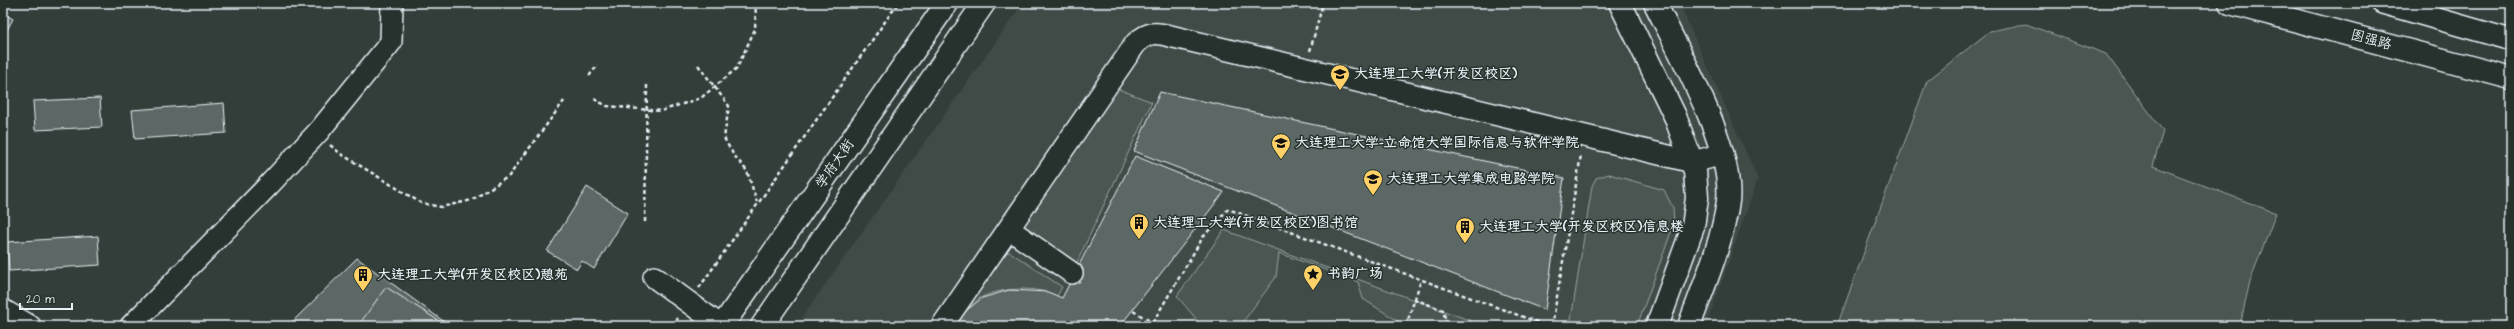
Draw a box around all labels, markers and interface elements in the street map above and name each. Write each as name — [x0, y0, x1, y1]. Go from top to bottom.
street label: 图强路 — [2348, 25, 2394, 55]
school or university icon: 大连理工大学(开发区校区) — [1329, 63, 1351, 91]
place label: 大连理工大学(开发区校区) — [1354, 64, 1517, 84]
school or university icon: 大连理工大学-立命馆大学国际信息与软件学院 — [1270, 132, 1292, 160]
place label: 大连理工大学-立命馆大学国际信息与软件学院 — [1295, 133, 1579, 153]
street label: 学府大街 — [811, 135, 859, 193]
school or university icon: 大连理工大学集成电路学院 — [1362, 168, 1384, 196]
place label: 大连理工大学集成电路学院 — [1387, 169, 1555, 189]
building icon: 大连理工大学(开发区校区)图书馆 — [1128, 212, 1150, 240]
place label: 大连理工大学(开发区校区)图书馆 — [1153, 213, 1358, 233]
building icon: 大连理工大学(开发区校区)信息楼 — [1454, 216, 1476, 244]
place label: 大连理工大学(开发区校区)信息楼 — [1479, 217, 1684, 237]
place icon: 书韵广场 — [1302, 263, 1324, 291]
building icon: 大连理工大学(开发区校区)憩苑 — [352, 264, 374, 292]
place label: 书韵广场 — [1327, 264, 1383, 284]
place label: 大连理工大学(开发区校区)憩苑 — [377, 265, 568, 285]
scale bar — [20, 285, 72, 311]
text: 20 m — [26, 291, 55, 308]

